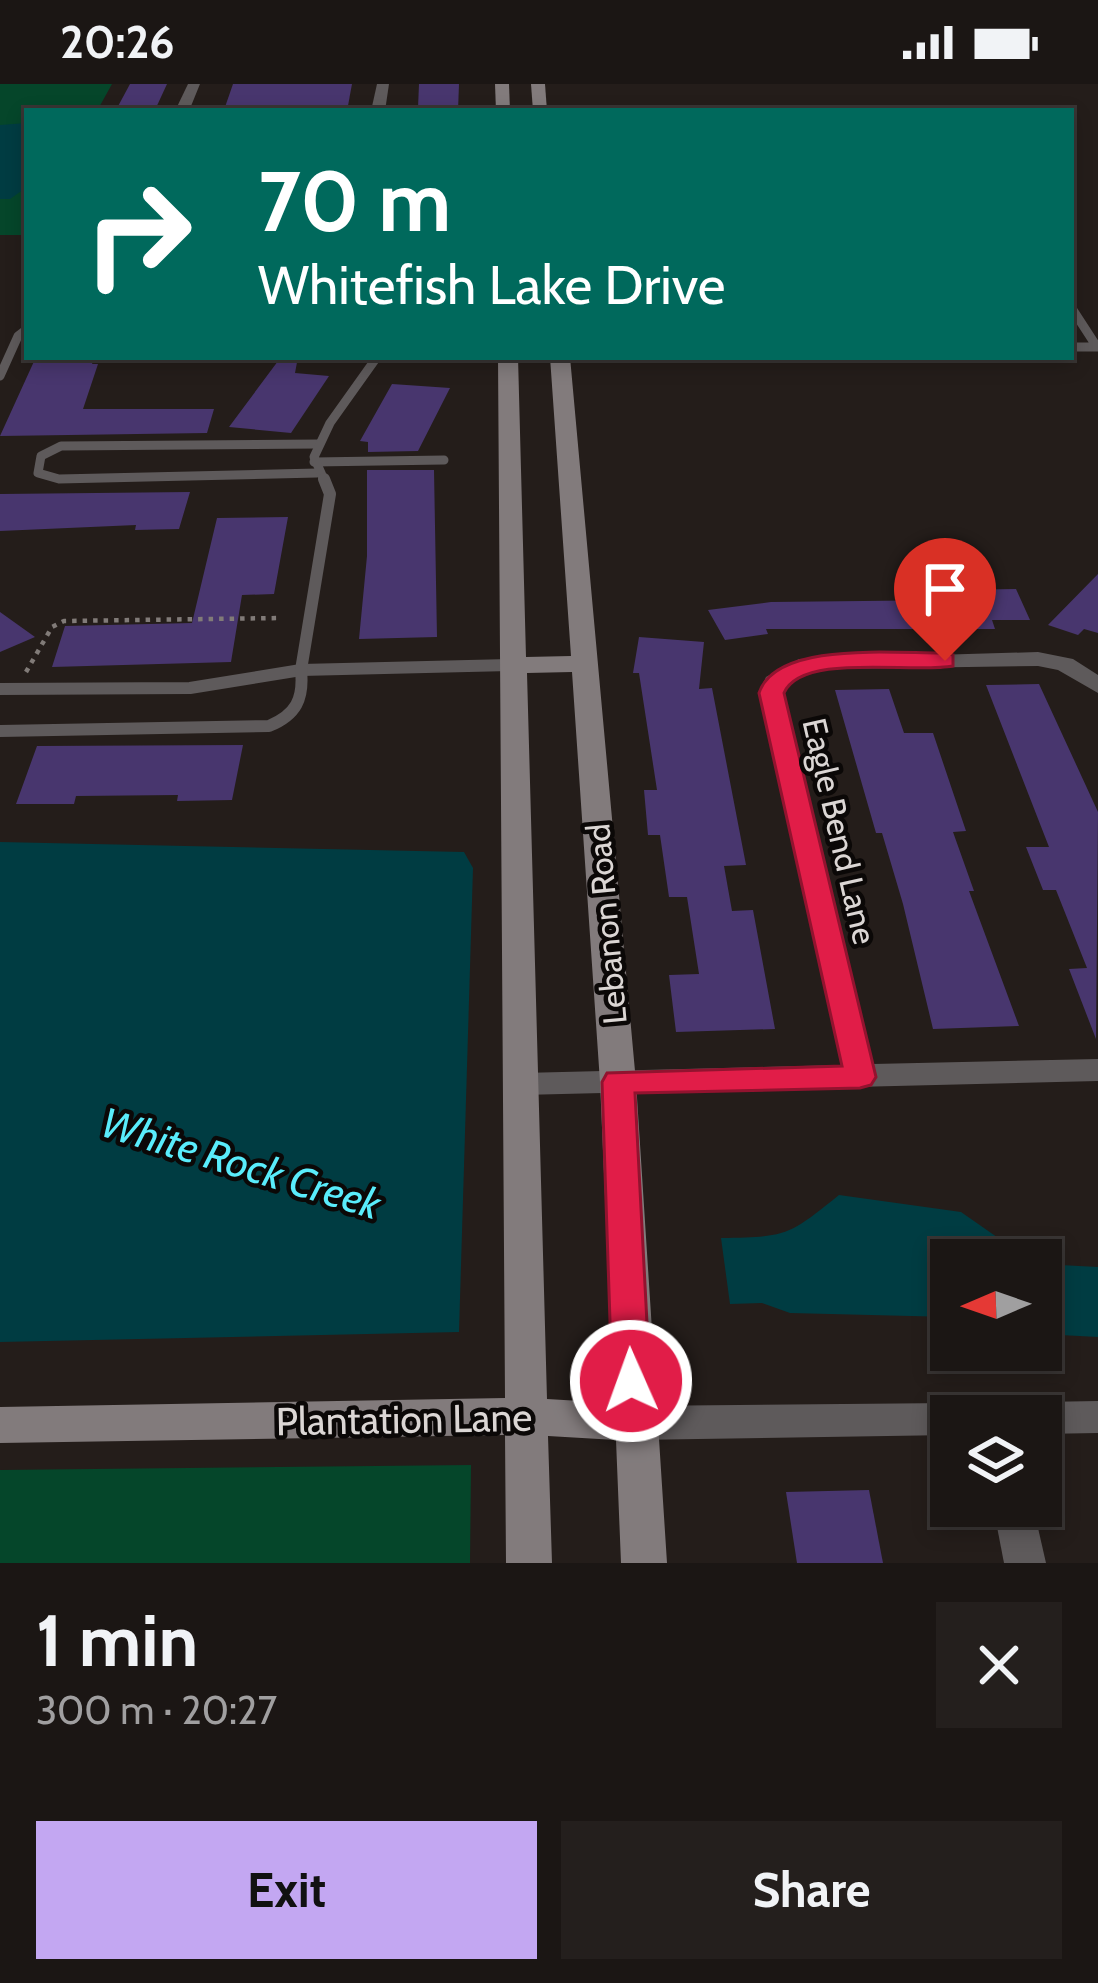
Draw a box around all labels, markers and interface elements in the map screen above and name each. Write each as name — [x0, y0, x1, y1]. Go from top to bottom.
text: 20:26 — [60, 15, 175, 69]
text: 70 m — [258, 150, 451, 252]
icon: right — [60, 156, 216, 312]
text: Whitefish Lake Drive — [258, 252, 725, 318]
pin — [894, 538, 996, 661]
icon: arrive — [912, 556, 978, 622]
street label: Eagle Bend Lane — [795, 714, 885, 948]
street label: Lebanon Road — [577, 822, 635, 1026]
water label: White Rock Creek — [95, 1096, 388, 1230]
north arrow — [930, 1239, 1062, 1371]
map controls — [930, 1239, 1062, 1527]
position arrow — [568, 1318, 694, 1444]
street label: Plantation Lane — [275, 1393, 533, 1445]
button: layers — [930, 1395, 1062, 1527]
text: 1 min — [36, 1597, 198, 1684]
button: close — [936, 1602, 1062, 1728]
text: 300 m · 20:27 — [36, 1686, 277, 1734]
button: Exit — [36, 1821, 537, 1959]
button: Share — [561, 1821, 1062, 1959]

